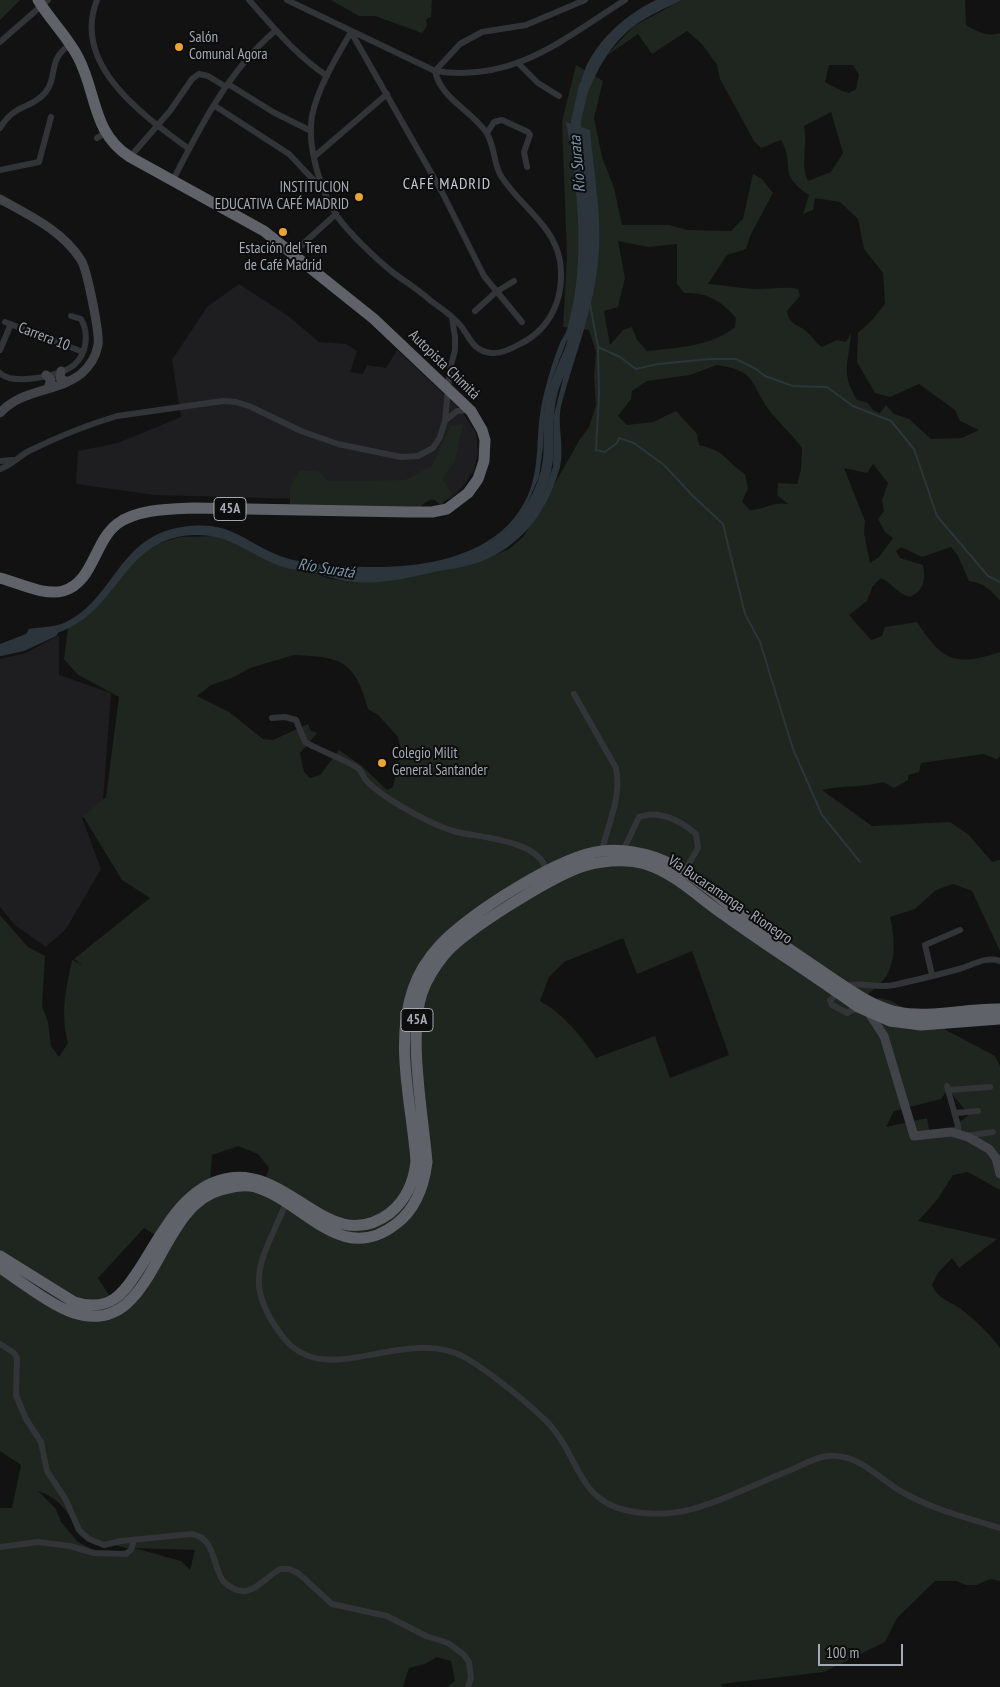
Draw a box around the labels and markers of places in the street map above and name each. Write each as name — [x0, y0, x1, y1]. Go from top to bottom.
place label: Salón Comunal Agora — [189, 29, 267, 64]
marker: Salón Comunal Agora — [173, 41, 185, 53]
place label: INSTITUCION EDUCATIVA CAFÉ MADRID — [215, 179, 349, 214]
marker: INSTITUCION EDUCATIVA CAFÉ MADRID — [353, 191, 365, 203]
marker: Estación del Tren de Café Madrid — [277, 226, 289, 238]
place label: Estación del Tren de Café Madrid — [239, 240, 327, 275]
place label: Colegio Milit General Santander — [392, 745, 488, 780]
marker: Colegio Milit General Santander — [376, 757, 388, 769]

